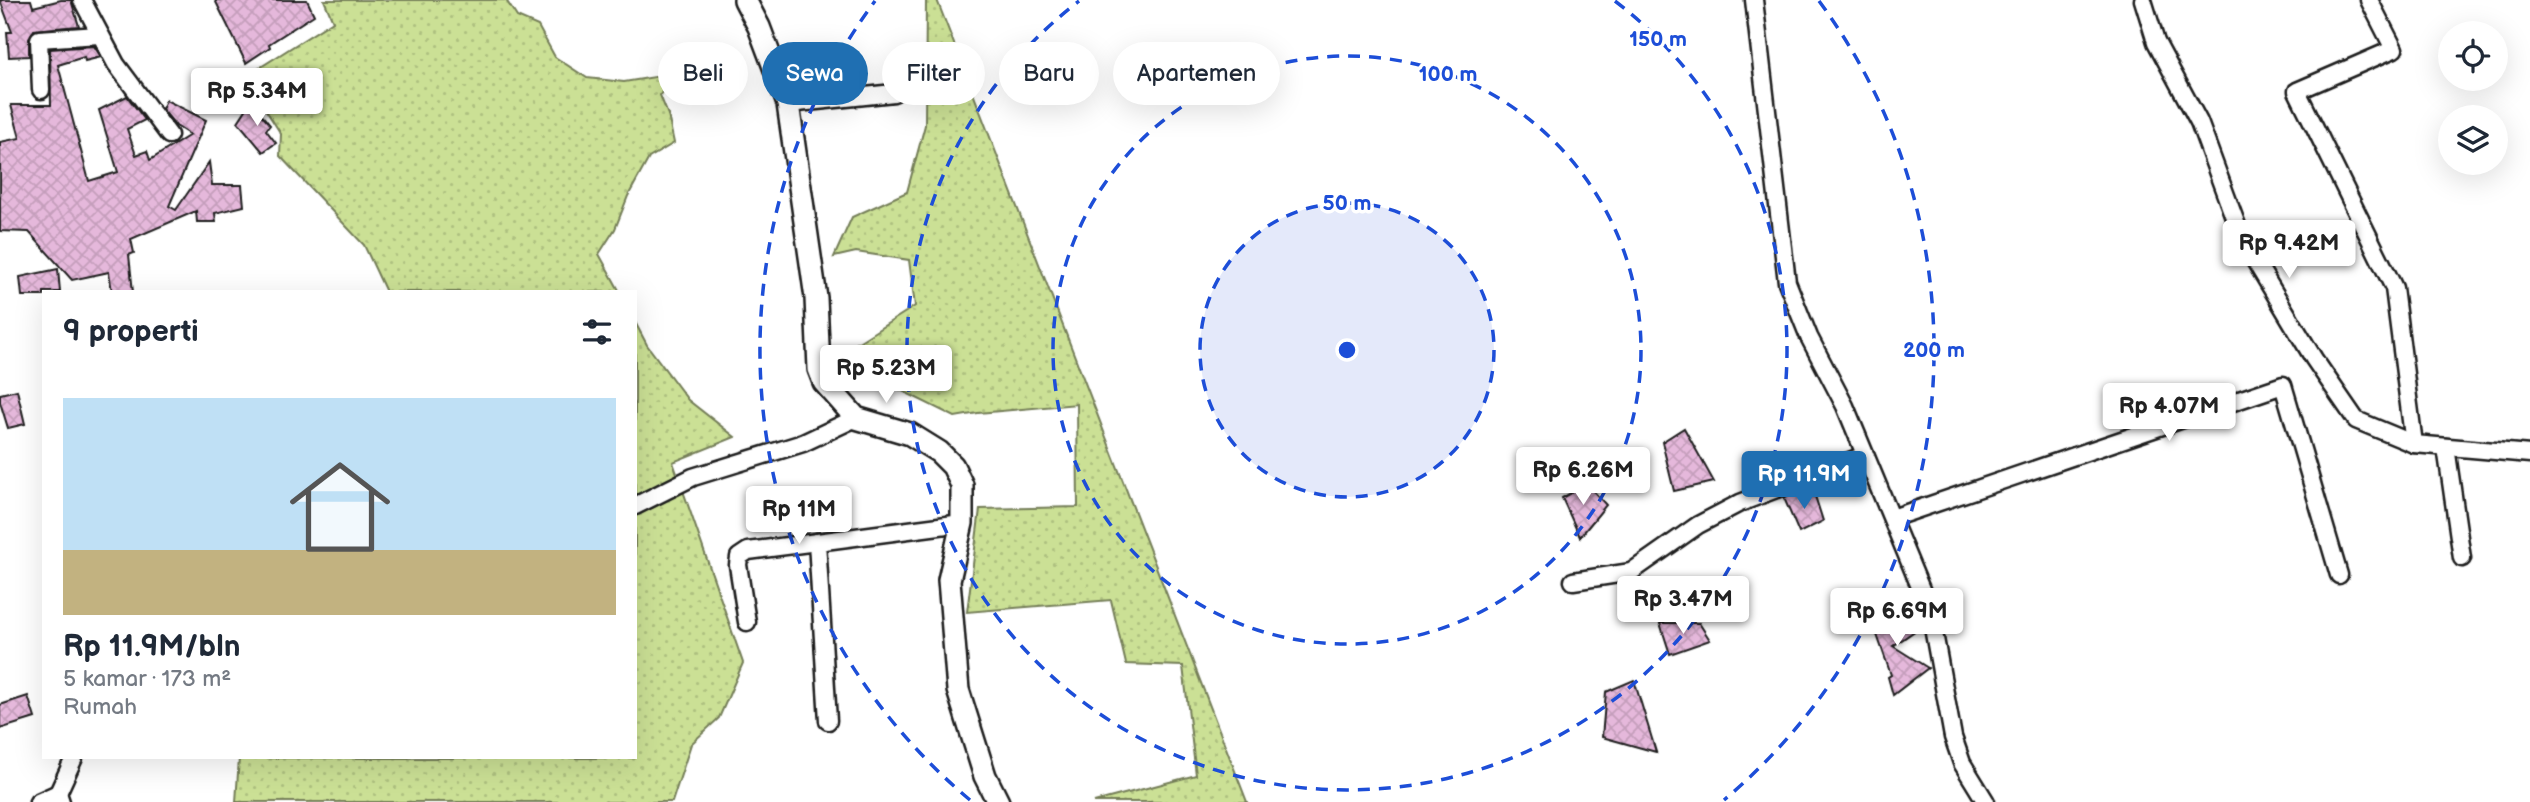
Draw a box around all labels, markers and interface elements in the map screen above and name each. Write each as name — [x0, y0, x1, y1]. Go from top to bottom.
map controls — [2438, 21, 2508, 175]
button: locate — [2438, 21, 2508, 91]
text: 150 m — [1629, 27, 1687, 52]
chip: Beli — [658, 42, 748, 105]
chip: Sewa — [762, 42, 868, 105]
chip: Filter — [882, 42, 985, 105]
chip: Baru — [999, 42, 1099, 105]
chip: Apartemen — [1113, 42, 1280, 105]
text: 100 m — [1419, 62, 1477, 87]
pin: Rp 5.34M — [185, 68, 329, 128]
text: Rp 5.34M — [207, 77, 307, 105]
button: layers — [2438, 105, 2508, 175]
text: 50 m — [1323, 191, 1371, 216]
pin: Rp 9.42M — [2217, 220, 2361, 280]
text: Rp 9.42M — [2239, 229, 2339, 257]
icon: filters — [578, 313, 616, 351]
text: 9 properti — [63, 314, 199, 350]
centre of rings — [1335, 338, 1359, 362]
text: 200 m — [1903, 338, 1965, 363]
pin: Rp 5.23M — [814, 346, 958, 405]
text: Rp 5.23M — [836, 354, 936, 382]
pin: Rp 4.07M — [2097, 384, 2241, 443]
text: Rp 4.07M — [2119, 392, 2219, 420]
icon: home — [277, 444, 403, 570]
pin: Rp 6.26M — [1511, 448, 1655, 507]
pin: Rp 11.9M — [1732, 452, 1876, 511]
text: Rp 6.26M — [1532, 456, 1634, 484]
text: Rp 11.9M — [1758, 460, 1850, 488]
pin: Rp 11M — [742, 486, 856, 546]
text: Rp 11M — [762, 495, 836, 523]
pin: Rp 3.47M — [1611, 576, 1755, 636]
text: Rp 3.47M — [1633, 585, 1733, 613]
pin: Rp 6.69M — [1825, 588, 1969, 648]
text: Rp 6.69M — [1846, 597, 1948, 625]
text: Rp 11.9M/bln — [63, 629, 240, 665]
text: 5 kamar · 173 m² — [63, 665, 231, 693]
text: Rumah — [63, 693, 137, 721]

